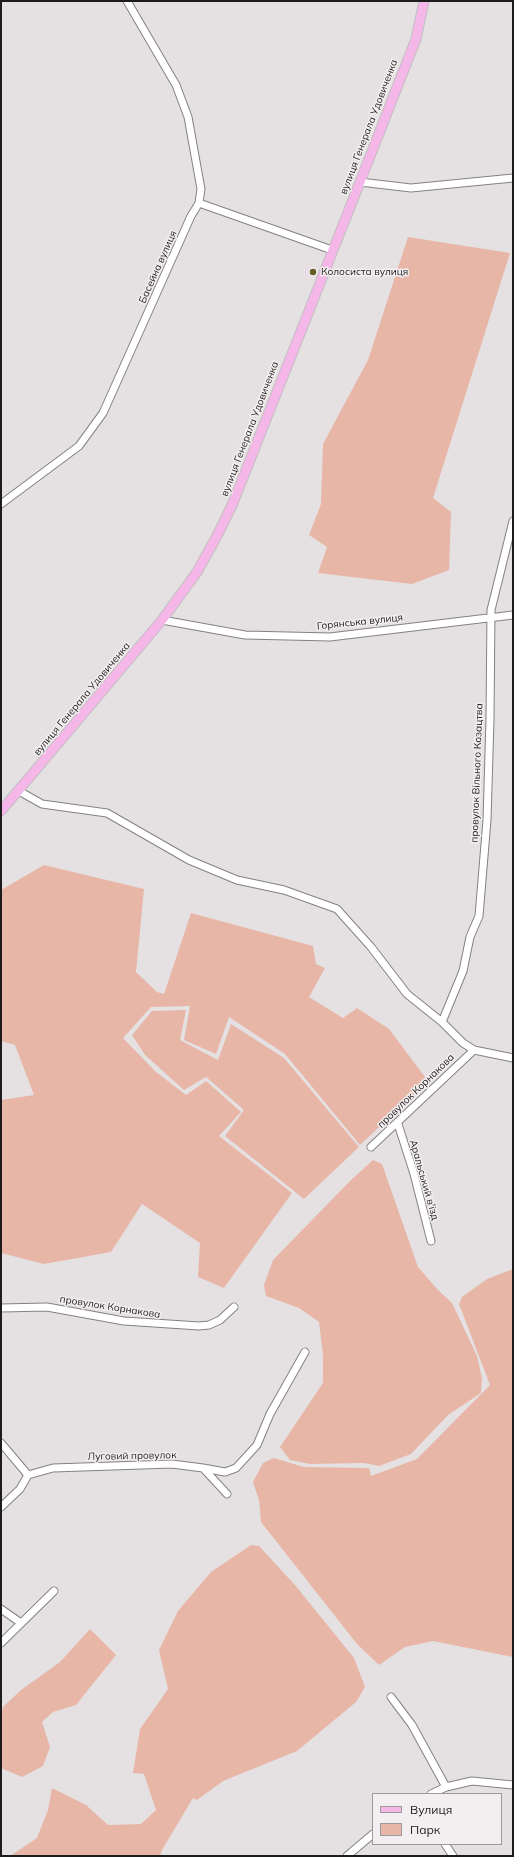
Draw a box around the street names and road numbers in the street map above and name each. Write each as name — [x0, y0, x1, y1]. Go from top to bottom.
street label: вулиця Генерала Удовиченка — [338, 58, 400, 196]
street label: Басейна вулиця — [137, 229, 179, 305]
street label: вулиця Генерала Удовиченка — [219, 360, 281, 498]
street label: Горянська вулиця — [316, 612, 404, 632]
street label: вулиця Генерала Удовиченка — [31, 640, 133, 758]
street label: провулок Вільного Козацтва — [469, 703, 485, 843]
street label: провулок Корнакова — [375, 1051, 457, 1131]
street label: Аральський в'їзд — [407, 1139, 441, 1221]
street label: провулок Корнакова — [59, 1293, 161, 1321]
street label: Луговий провулок — [87, 1449, 177, 1463]

